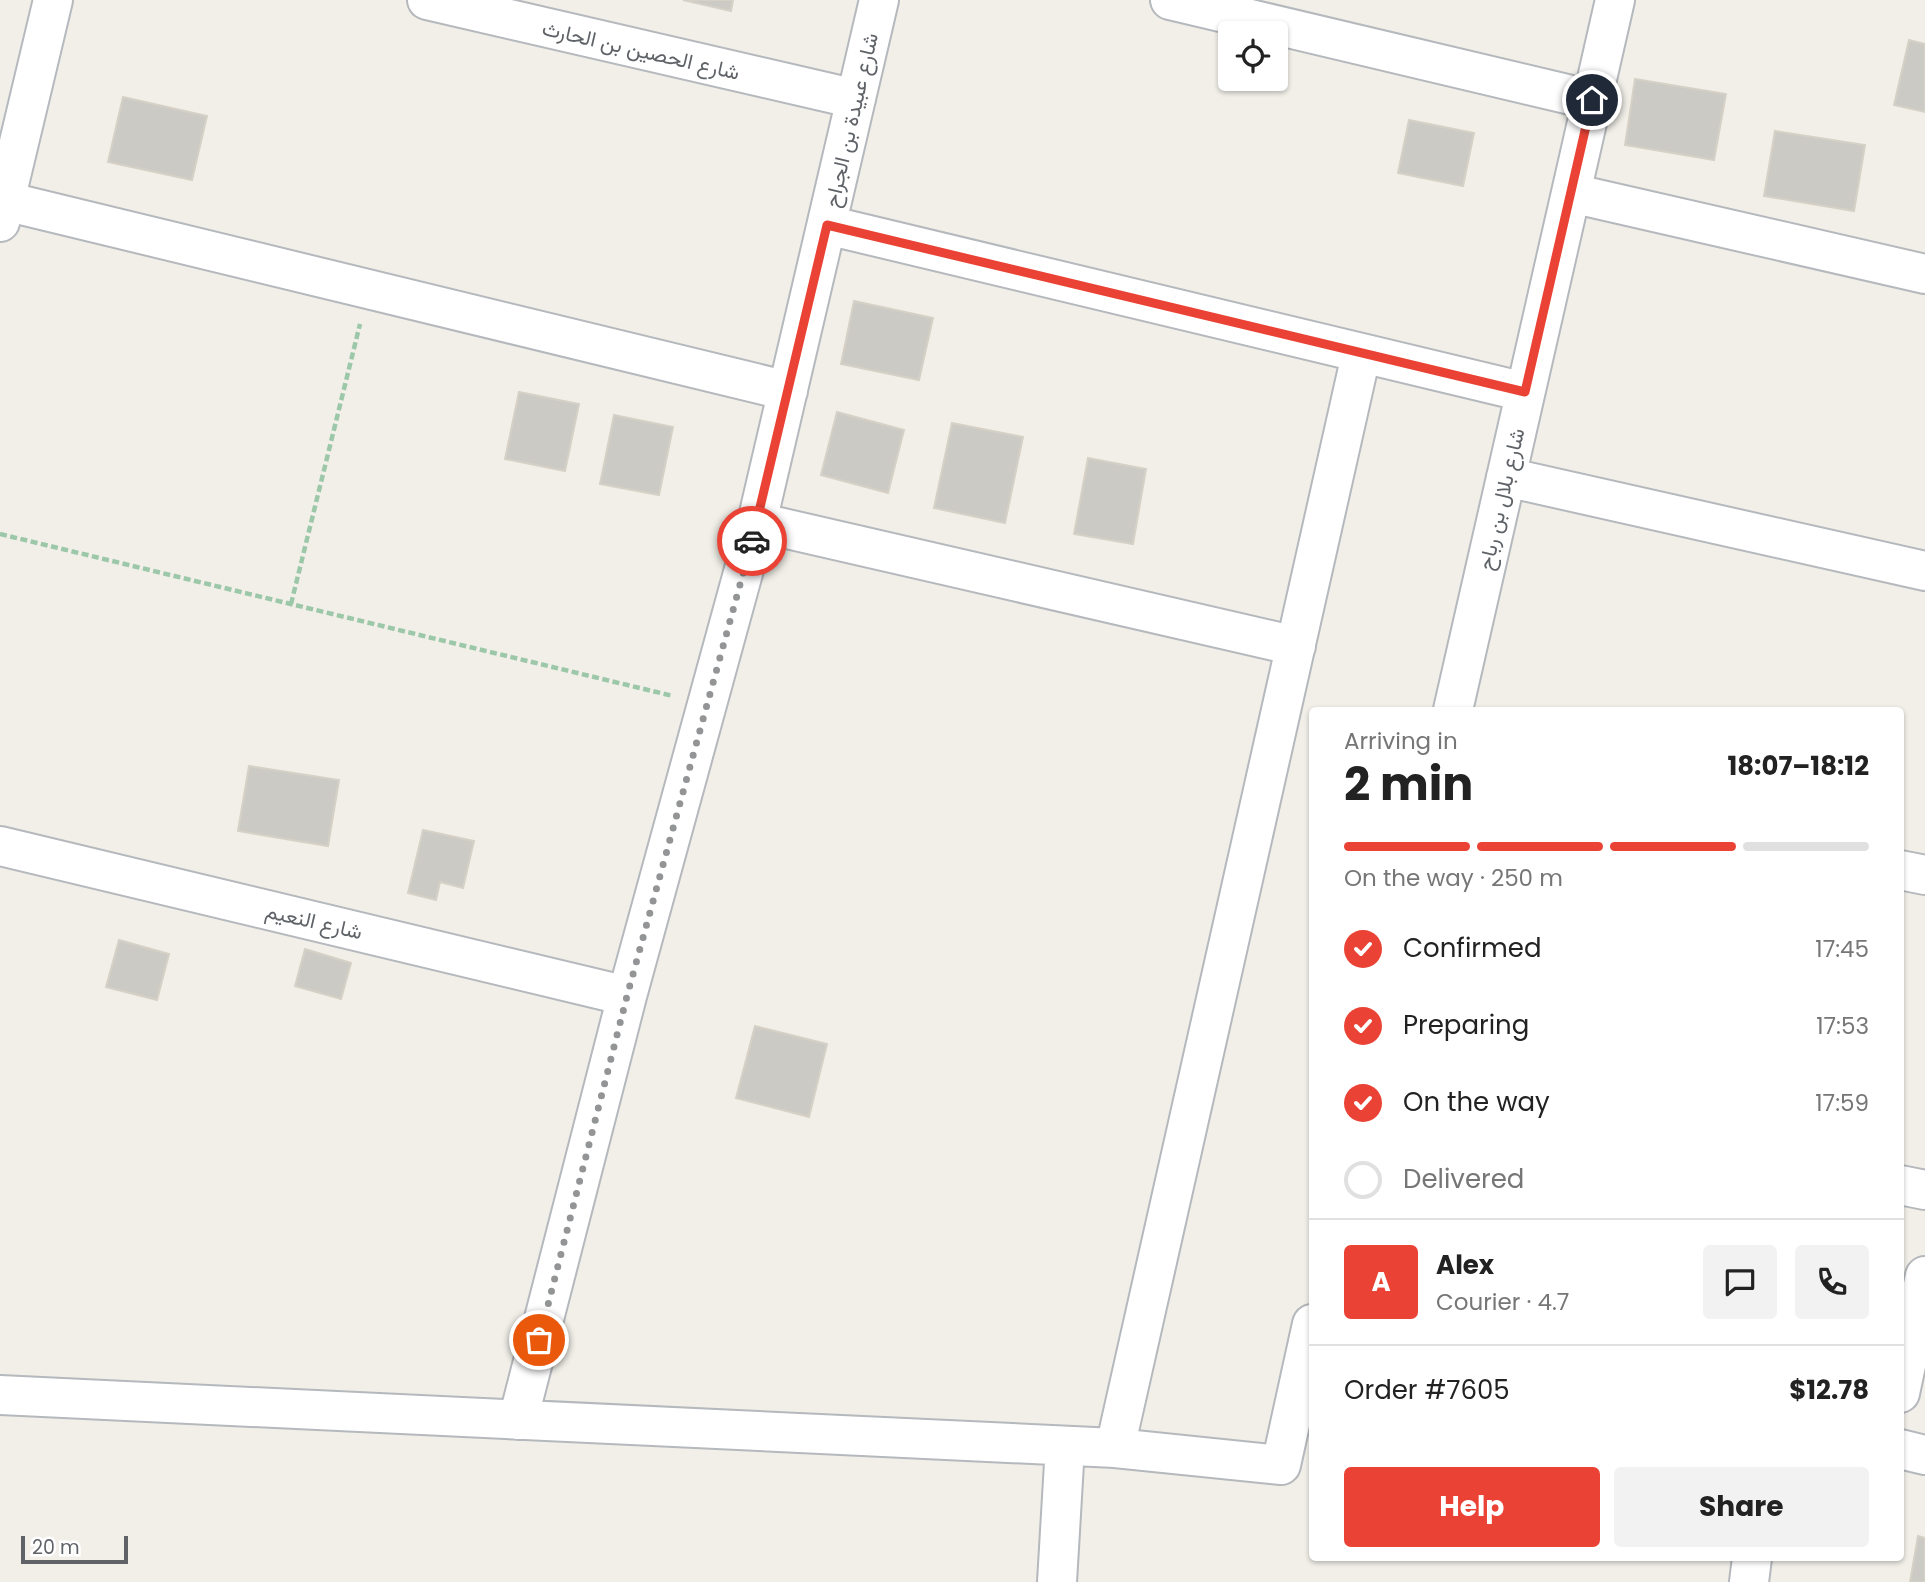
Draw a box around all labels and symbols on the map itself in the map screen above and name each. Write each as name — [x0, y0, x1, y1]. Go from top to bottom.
street label: شارع الحصين بن الحارث — [539, 13, 743, 87]
street label: شارع عبيدة بن الجراح — [817, 30, 885, 210]
pin — [1562, 70, 1622, 130]
street label: شارع بلال بن رباح — [1471, 425, 1531, 573]
courier — [717, 506, 787, 576]
street label: شارع النعيم — [263, 896, 365, 946]
pin — [509, 1310, 569, 1370]
scale bar — [21, 1533, 128, 1565]

